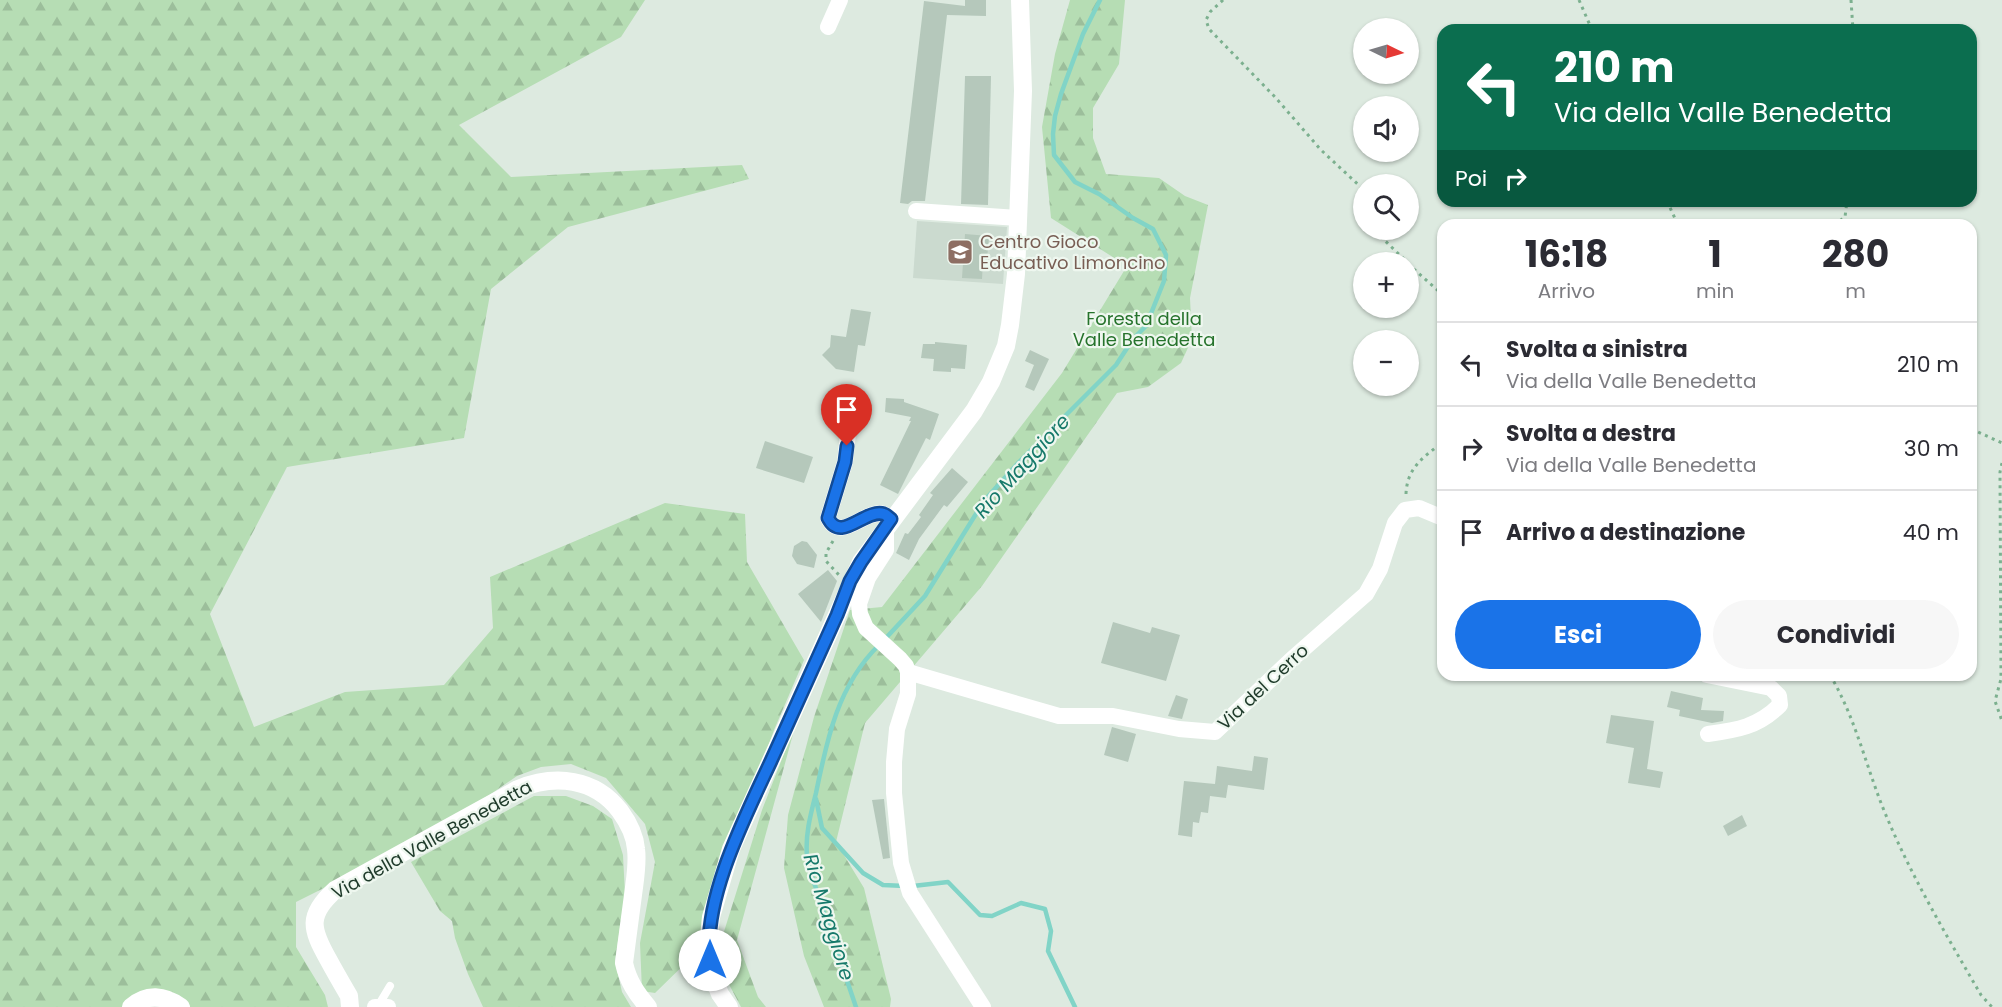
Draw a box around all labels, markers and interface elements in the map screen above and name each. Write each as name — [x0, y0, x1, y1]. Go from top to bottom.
north arrow — [1353, 18, 1419, 84]
map controls — [1353, 18, 1419, 396]
text: 210 m — [1554, 38, 1675, 97]
icon: left — [1455, 48, 1533, 126]
text: Via della Valle Benedetta — [1554, 94, 1892, 131]
button: sound — [1353, 96, 1419, 162]
icon: right — [1499, 162, 1532, 195]
text: Poi — [1455, 163, 1487, 194]
button: search — [1353, 174, 1419, 240]
place label: Centro Gioco Educativo Limoncino — [980, 229, 1166, 275]
text: 16:18 — [1525, 229, 1608, 280]
text: 1 — [1708, 229, 1722, 280]
text: 280 — [1822, 229, 1889, 280]
school or university icon: Centro Gioco Educativo Limoncino — [945, 237, 975, 267]
button: + — [1353, 252, 1419, 318]
text: Arrivo — [1538, 277, 1595, 305]
text: min — [1696, 277, 1734, 305]
text: m — [1845, 277, 1866, 305]
park label: Foresta della Valle Benedetta — [1073, 306, 1215, 352]
button: − — [1353, 330, 1419, 396]
text: Svolta a sinistra — [1506, 334, 1688, 365]
icon: left — [1455, 348, 1488, 381]
text: 210 m — [1897, 349, 1959, 380]
text: Via della Valle Benedetta — [1506, 367, 1756, 395]
pin — [821, 384, 872, 446]
icon: arrive — [830, 393, 863, 426]
water label: Rio Maggiore — [968, 408, 1076, 524]
text: Svolta a destra — [1506, 418, 1676, 449]
icon: right — [1455, 432, 1488, 465]
text: 30 m — [1904, 433, 1959, 464]
text: Via della Valle Benedetta — [1506, 451, 1756, 479]
icon: arrive — [1455, 516, 1488, 549]
text: Arrivo a destinazione — [1506, 517, 1745, 548]
text: 40 m — [1903, 517, 1959, 548]
button: Esci — [1455, 600, 1701, 669]
button: Condividi — [1713, 600, 1959, 669]
street label: Via del Cerro — [1212, 638, 1314, 735]
street label: Via della Valle Benedetta — [327, 774, 536, 905]
water label: Rio Maggiore — [796, 850, 862, 984]
position arrow — [678, 928, 742, 992]

